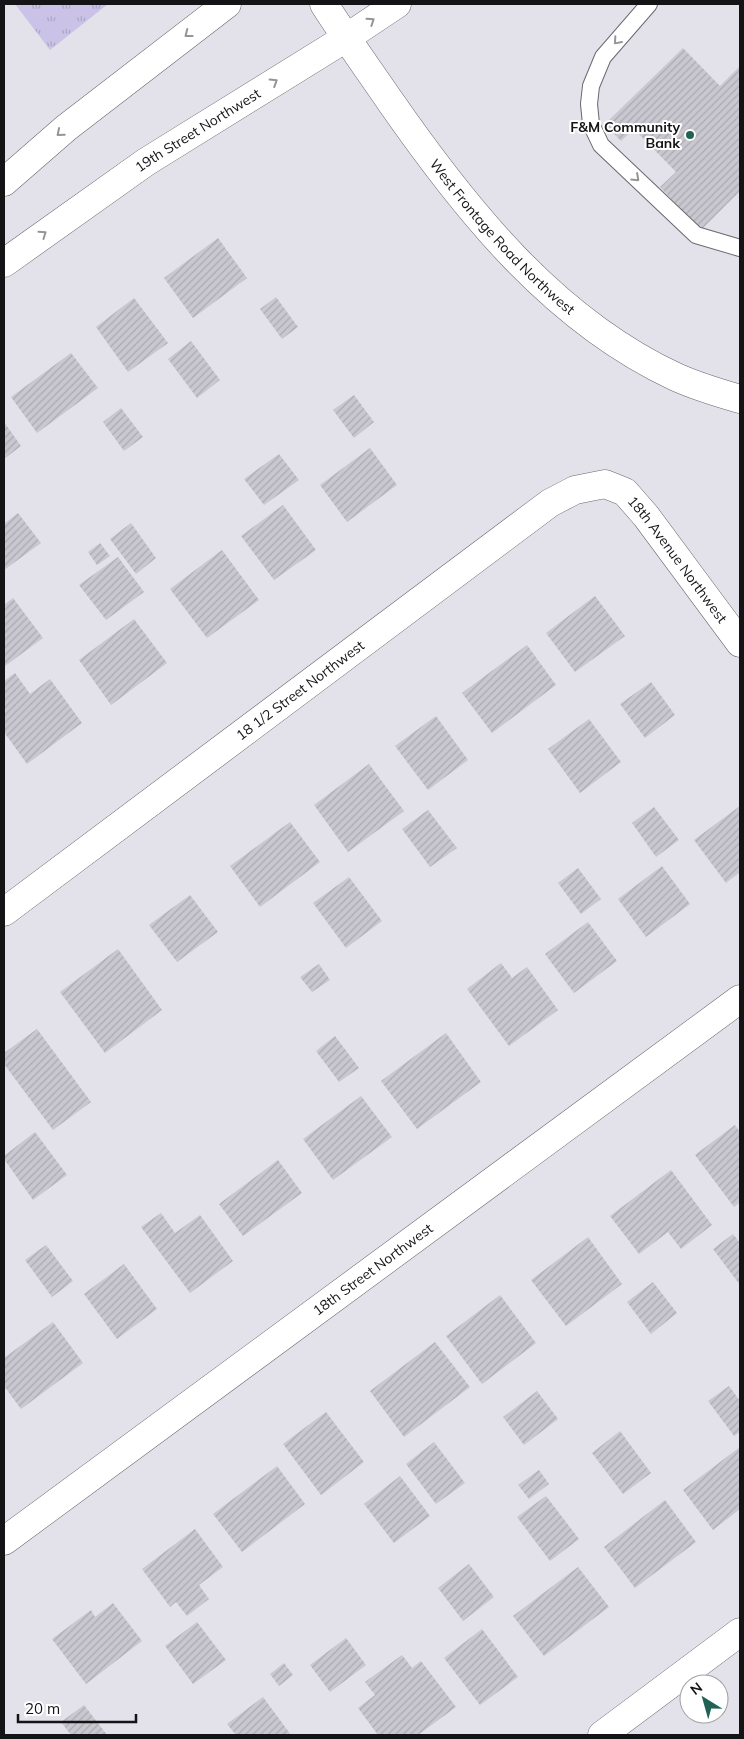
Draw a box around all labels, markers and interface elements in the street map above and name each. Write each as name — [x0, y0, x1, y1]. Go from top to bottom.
one-way arrow — [366, 18, 375, 27]
one-way arrow — [185, 28, 194, 36]
one-way arrow — [614, 35, 623, 44]
one-way arrow — [269, 79, 278, 89]
street label: 19th Street Northwest — [131, 84, 264, 176]
place label: F&M Community Bank — [570, 118, 680, 152]
one-way arrow — [57, 128, 66, 136]
marker: F&M Community Bank — [684, 129, 696, 141]
street label: West Frontage Road Northwest — [426, 155, 579, 319]
one-way arrow — [630, 172, 639, 181]
one-way arrow — [37, 231, 47, 240]
street label: 18th Avenue Northwest — [624, 492, 731, 627]
street label: 18 1/2 Street Northwest — [232, 636, 368, 744]
street label: 18th Street Northwest — [309, 1219, 436, 1319]
north arrow — [679, 1674, 729, 1724]
text: N — [687, 1678, 706, 1699]
scale bar — [18, 1692, 135, 1724]
text: 20 m — [25, 1699, 60, 1718]

